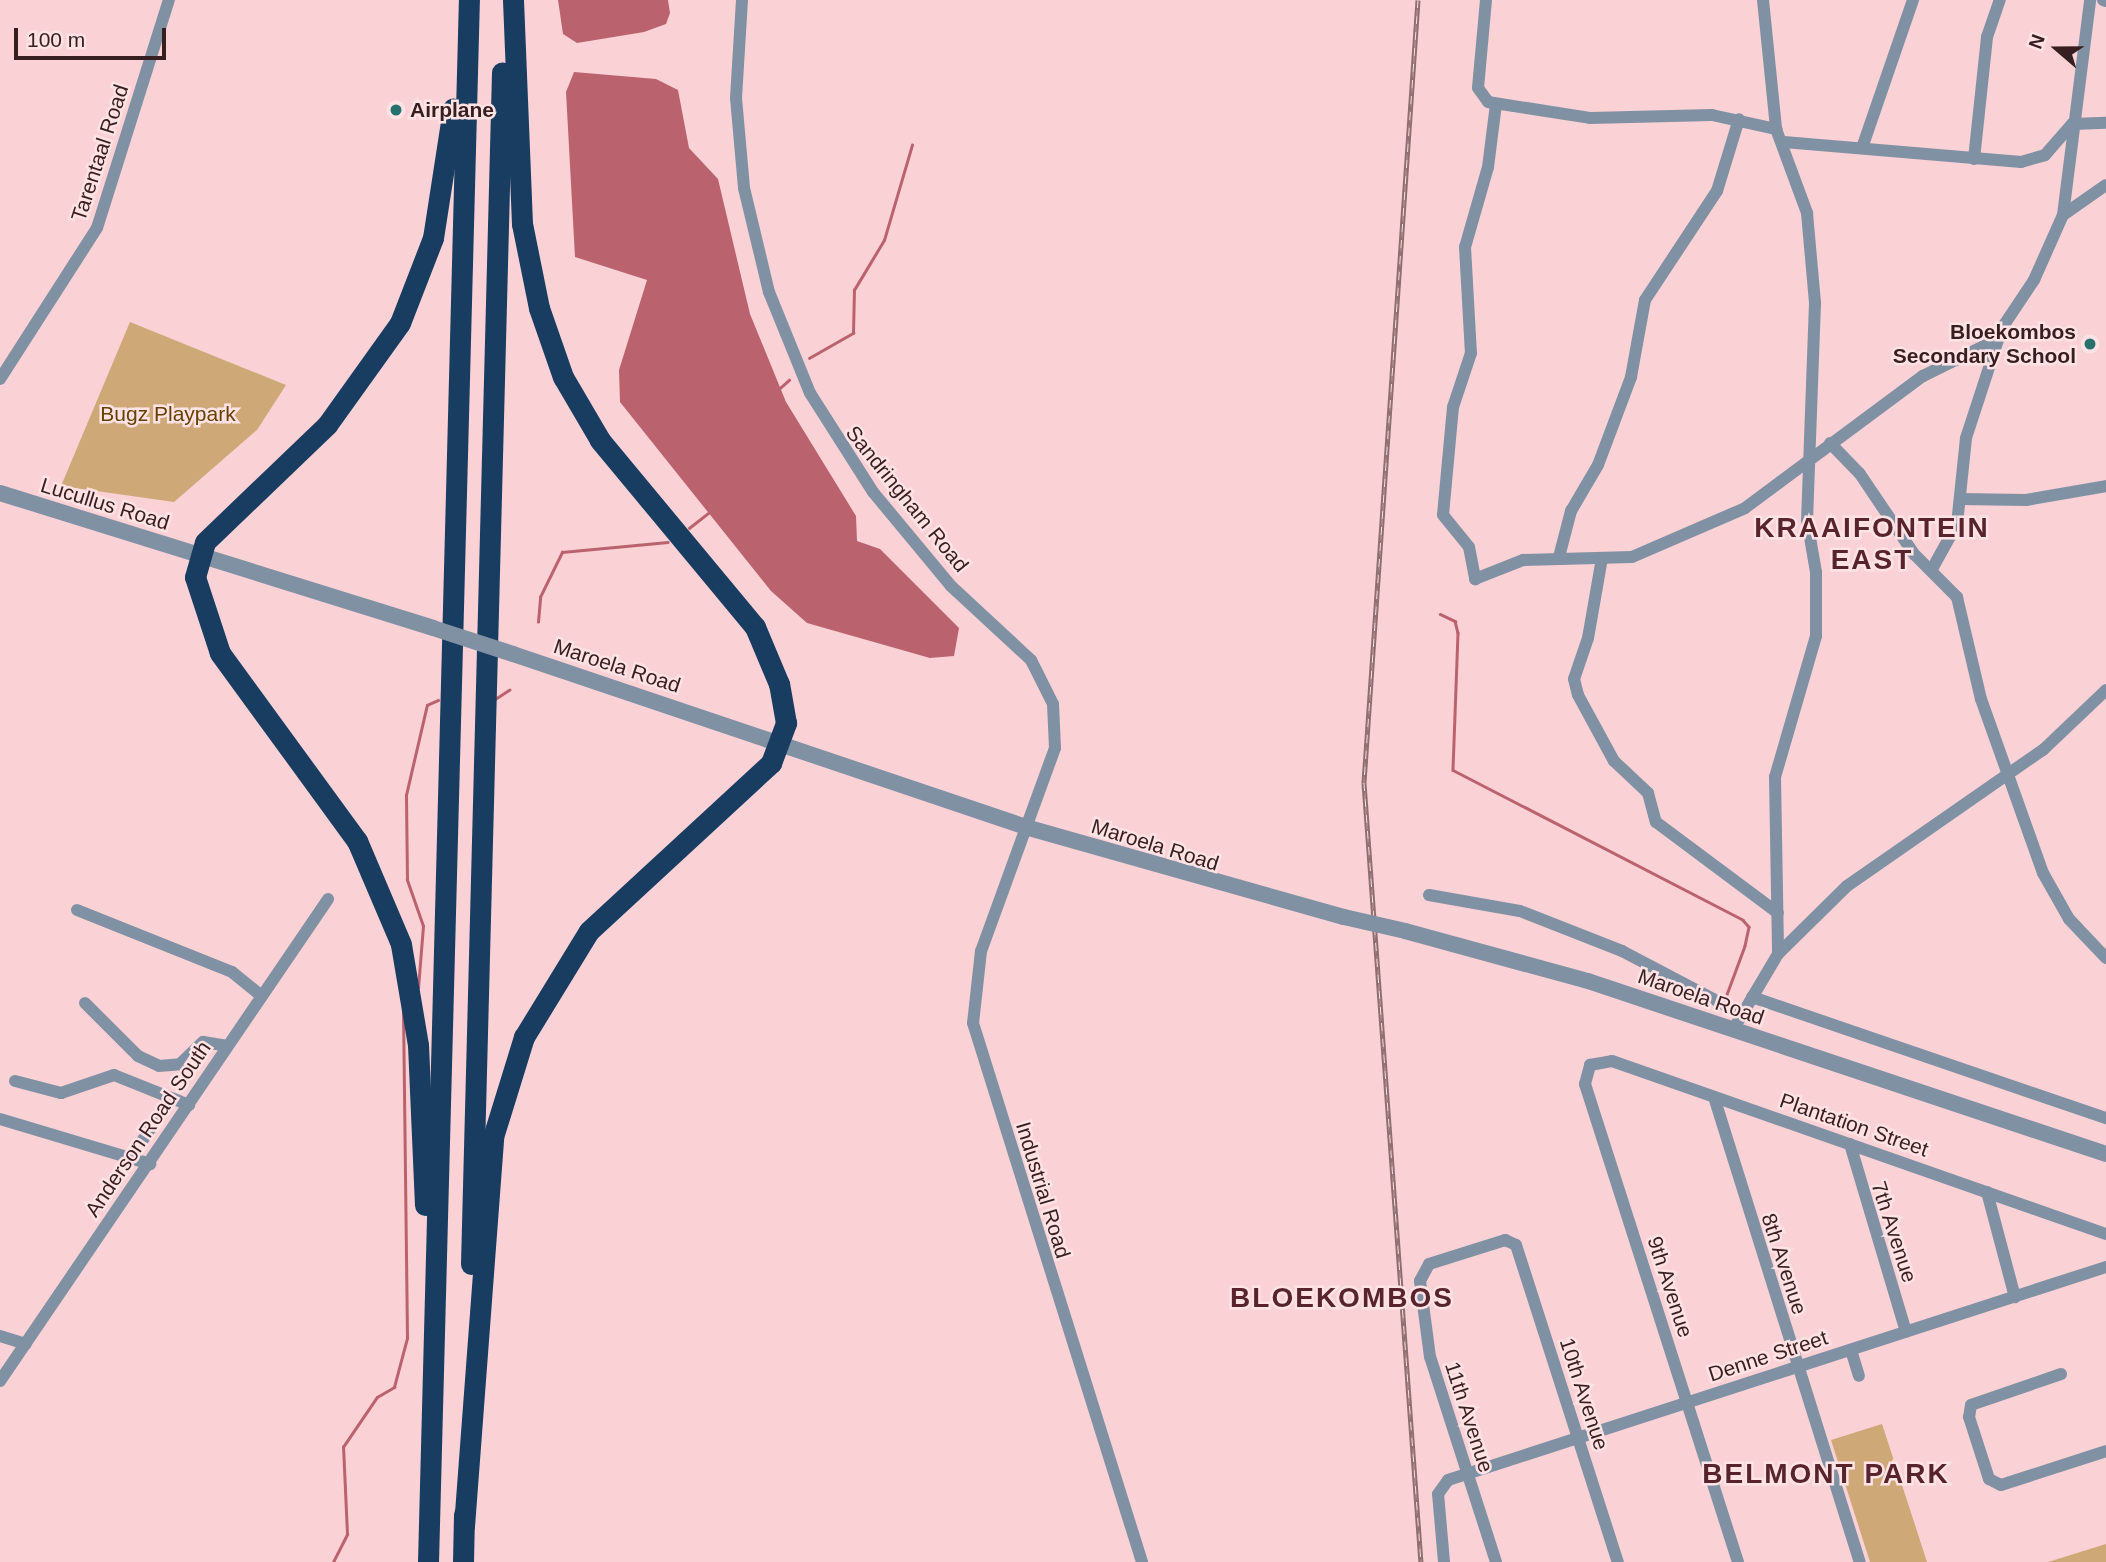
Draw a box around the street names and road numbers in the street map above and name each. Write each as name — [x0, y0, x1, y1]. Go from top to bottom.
street label: Tarentaal Road — [66, 81, 134, 225]
street label: Sandringham Road — [840, 421, 974, 577]
street label: Lucullus Road — [38, 472, 172, 536]
street label: Maroela Road — [550, 634, 684, 698]
street label: Maroela Road — [1088, 814, 1222, 876]
street label: Maroela Road — [1635, 964, 1767, 1030]
street label: Anderson Road South — [80, 1036, 216, 1222]
street label: Plantation Street — [1776, 1088, 1932, 1162]
street label: Industrial Road — [1010, 1119, 1076, 1261]
street label: 7th Avenue — [1866, 1178, 1922, 1286]
street label: 8th Avenue — [1756, 1210, 1812, 1318]
street label: 9th Avenue — [1642, 1233, 1698, 1341]
street label: Denne Street — [1705, 1325, 1831, 1387]
street label: 10th Avenue — [1554, 1334, 1614, 1454]
street label: 11th Avenue — [1439, 1358, 1499, 1476]

